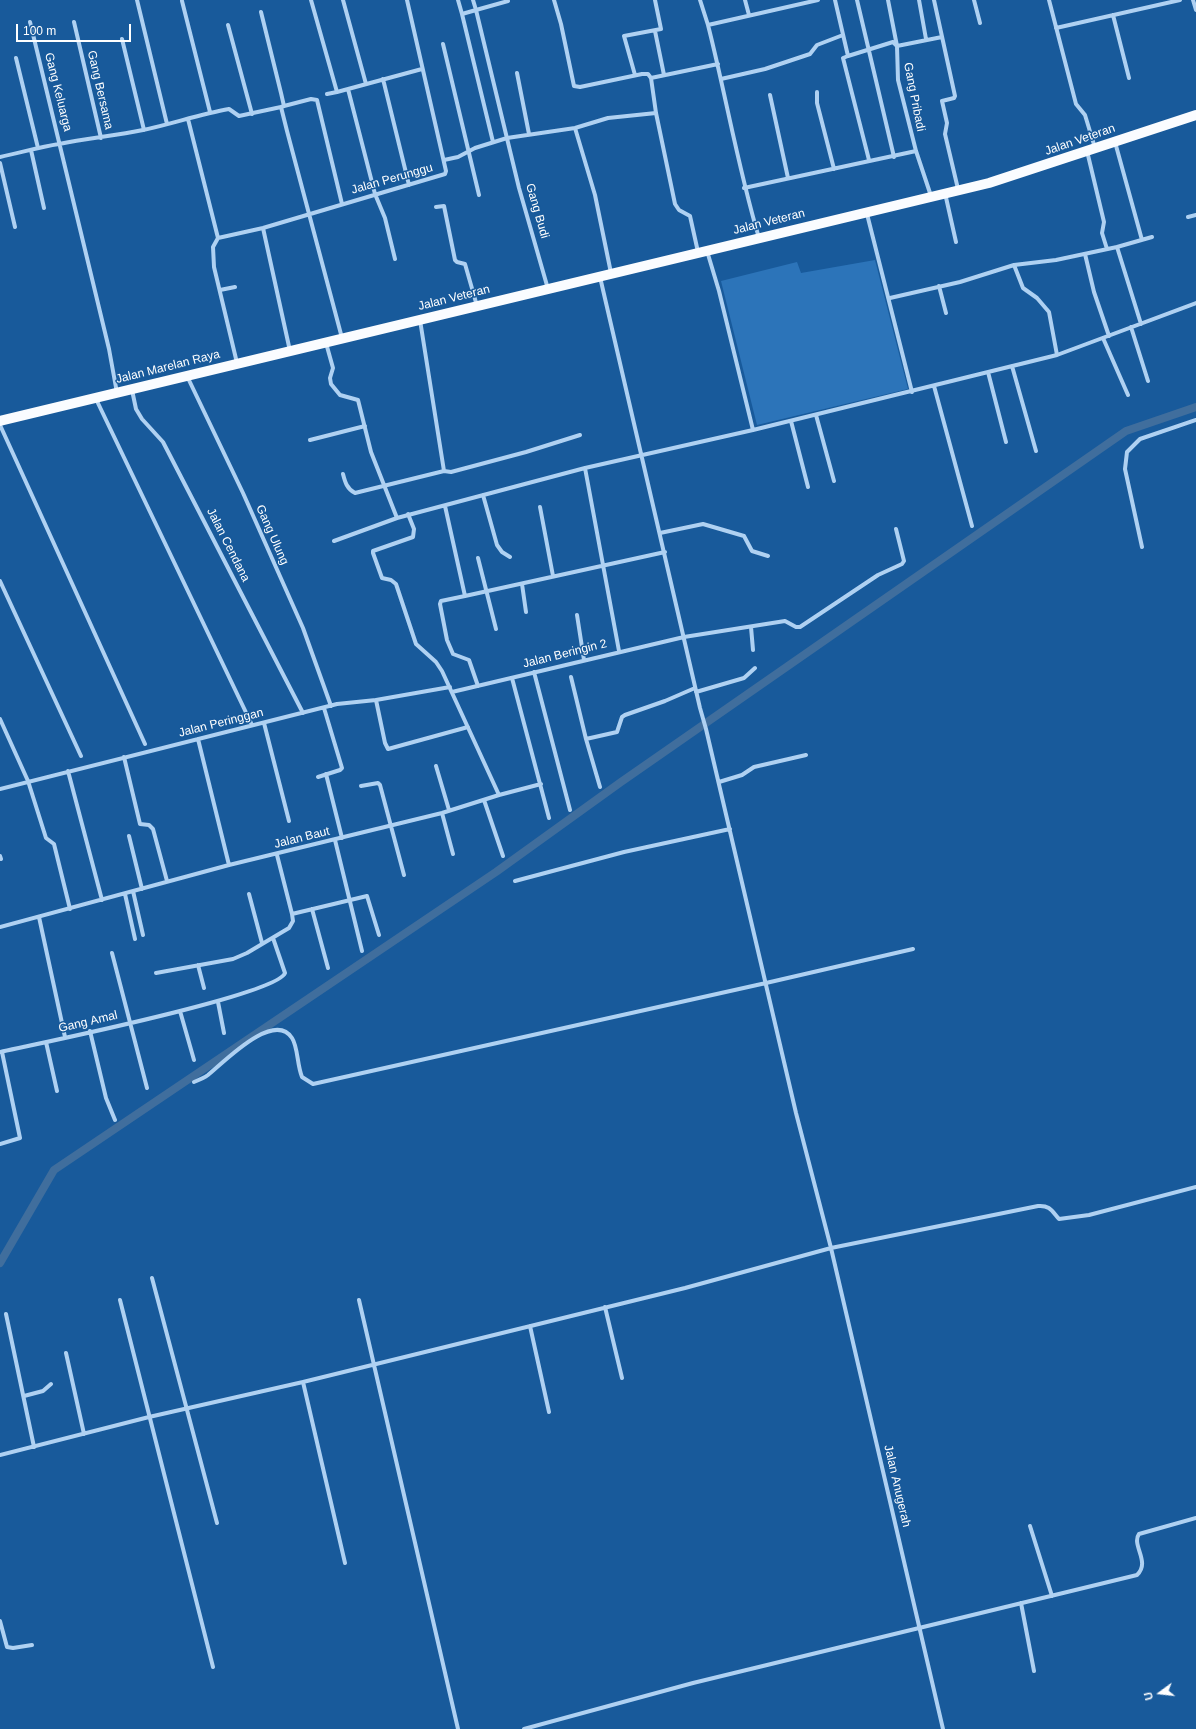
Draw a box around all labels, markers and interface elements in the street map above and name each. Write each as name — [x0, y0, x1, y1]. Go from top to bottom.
scale bar — [18, 16, 133, 42]
text: 100 m — [23, 24, 56, 38]
street label: Gang Bersama — [84, 49, 116, 131]
street label: Gang Keluarga — [41, 51, 75, 133]
street label: Gang Pribadi — [900, 61, 928, 133]
street label: Jalan Veteran — [1043, 121, 1117, 159]
street label: Jalan Perunggu — [350, 160, 434, 198]
street label: Gang Budi — [522, 182, 552, 240]
street label: Jalan Veteran — [732, 206, 806, 238]
street label: Jalan Veteran — [417, 282, 491, 314]
street label: Jalan Marelan Raya — [114, 347, 222, 387]
street label: Gang Ulung — [252, 503, 292, 567]
street label: Jalan Cendana — [203, 506, 253, 584]
street label: Jalan Beringin 2 — [522, 637, 608, 671]
street label: Jalan Peringgan — [177, 706, 265, 740]
street label: Jalan Baut — [273, 824, 331, 852]
street label: Gang Amal — [57, 1008, 119, 1036]
street label: Jalan Anugerah — [881, 1443, 913, 1529]
north arrow — [1140, 1673, 1180, 1713]
text: U — [1142, 1691, 1155, 1702]

